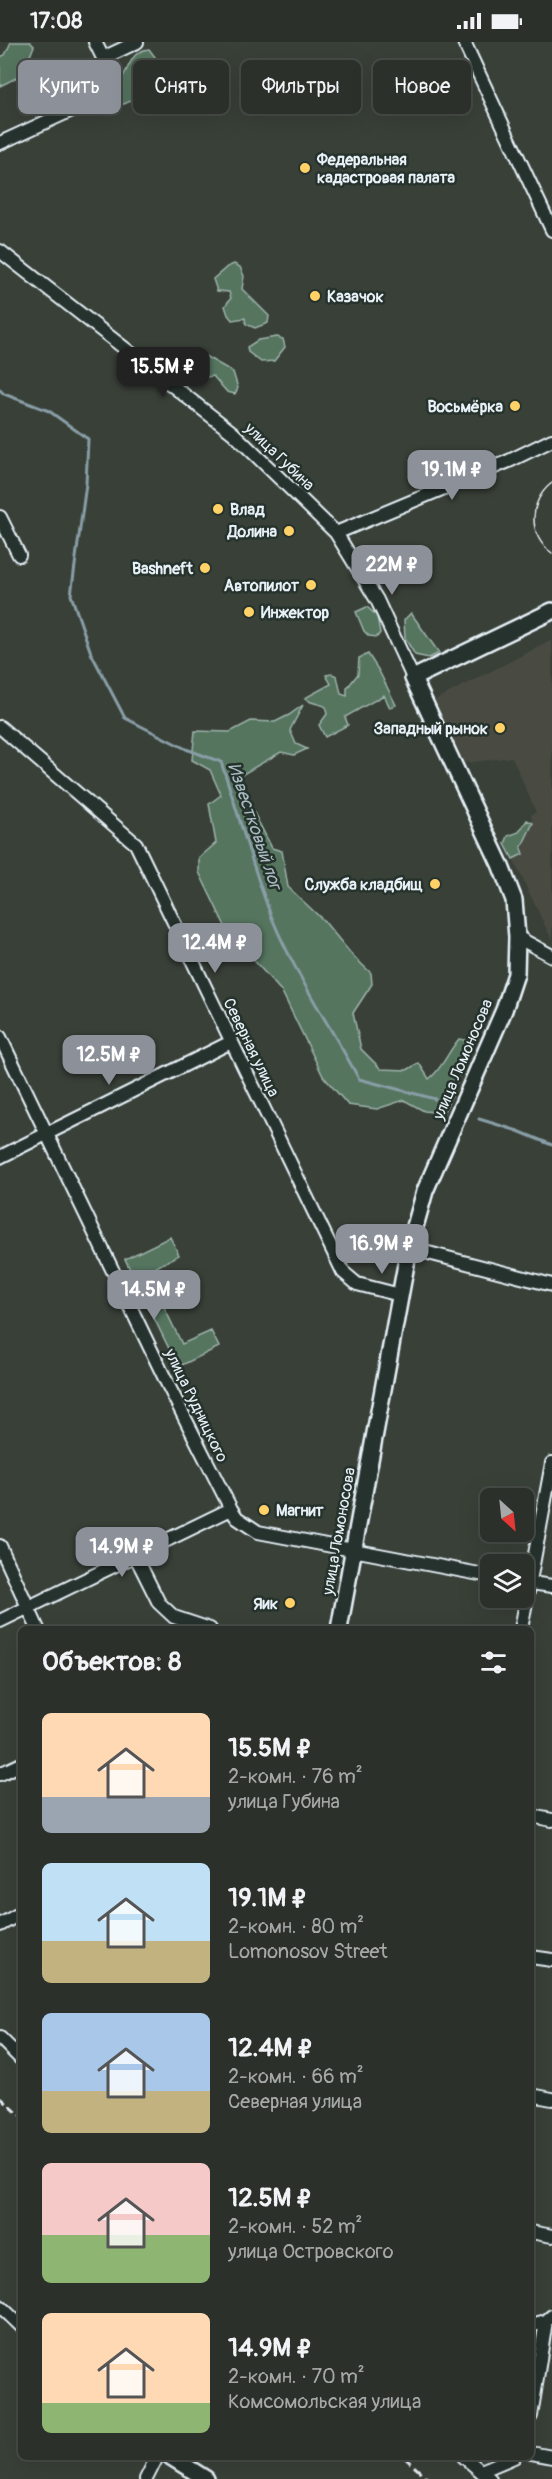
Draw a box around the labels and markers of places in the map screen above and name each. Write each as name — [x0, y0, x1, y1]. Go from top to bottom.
place label: Федеральная кадастровая палата — [316, 150, 455, 188]
marker: Федеральная кадастровая палата — [298, 161, 312, 175]
place label: Казачок — [327, 287, 384, 307]
marker: Казачок — [308, 289, 322, 303]
pin: 15.5M ₽ — [108, 347, 218, 398]
place label: Восьмёрка — [427, 397, 504, 417]
marker: Восьмёрка — [508, 399, 522, 413]
pin: 19.1M ₽ — [397, 450, 507, 501]
place label: Влад — [230, 500, 265, 520]
marker: Влад — [211, 502, 225, 516]
place label: Долина — [227, 522, 278, 542]
marker: Долина — [282, 524, 296, 538]
pin: 22M ₽ — [350, 545, 434, 596]
place label: Bashneft — [132, 559, 194, 579]
marker: Bashneft — [198, 561, 212, 575]
place label: Автопилот — [224, 576, 300, 596]
marker: Автопилот — [304, 578, 318, 592]
place label: Инжектор — [261, 603, 330, 623]
marker: Инжектор — [242, 605, 256, 619]
place label: Западный рынок — [374, 719, 488, 739]
marker: Западный рынок — [493, 721, 507, 735]
place label: Служба кладбищ — [305, 875, 423, 895]
marker: Служба кладбищ — [428, 877, 442, 891]
pin: 12.4M ₽ — [160, 923, 270, 974]
pin: 12.5M ₽ — [54, 1035, 164, 1086]
pin: 16.9M ₽ — [327, 1224, 437, 1275]
pin: 14.5M ₽ — [99, 1270, 209, 1321]
place label: Магнит — [276, 1501, 325, 1521]
marker: Магнит — [257, 1503, 271, 1517]
pin: 14.9M ₽ — [67, 1527, 177, 1578]
place label: Яик — [253, 1594, 278, 1614]
marker: Яик — [283, 1596, 297, 1610]

